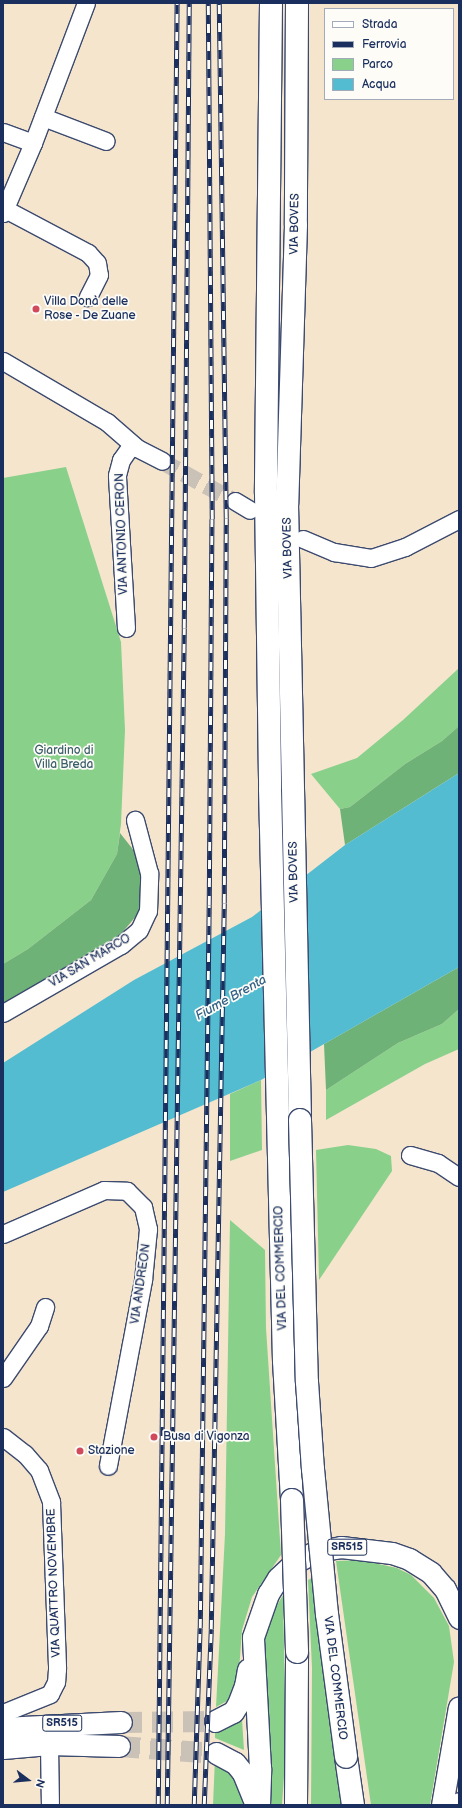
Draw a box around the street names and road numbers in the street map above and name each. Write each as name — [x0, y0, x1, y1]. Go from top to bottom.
street label: VIA BOVES — [287, 193, 303, 255]
street label: VIA ANTONIO CERON — [113, 473, 131, 595]
street label: VIA BOVES — [280, 517, 296, 579]
street label: VIA BOVES — [286, 841, 302, 903]
street label: VIA SAN MARCO — [47, 931, 133, 991]
street label: VIA DEL COMMERCIO — [272, 1205, 290, 1331]
street label: VIA ANDREON — [128, 1243, 154, 1325]
street label: VIA QUATTRO NOVEMBRE — [44, 1508, 64, 1658]
road number: SR515 — [327, 1538, 367, 1556]
street label: VIA DEL COMMERCIO — [320, 1615, 350, 1741]
road number: SR515 — [42, 1714, 82, 1732]

